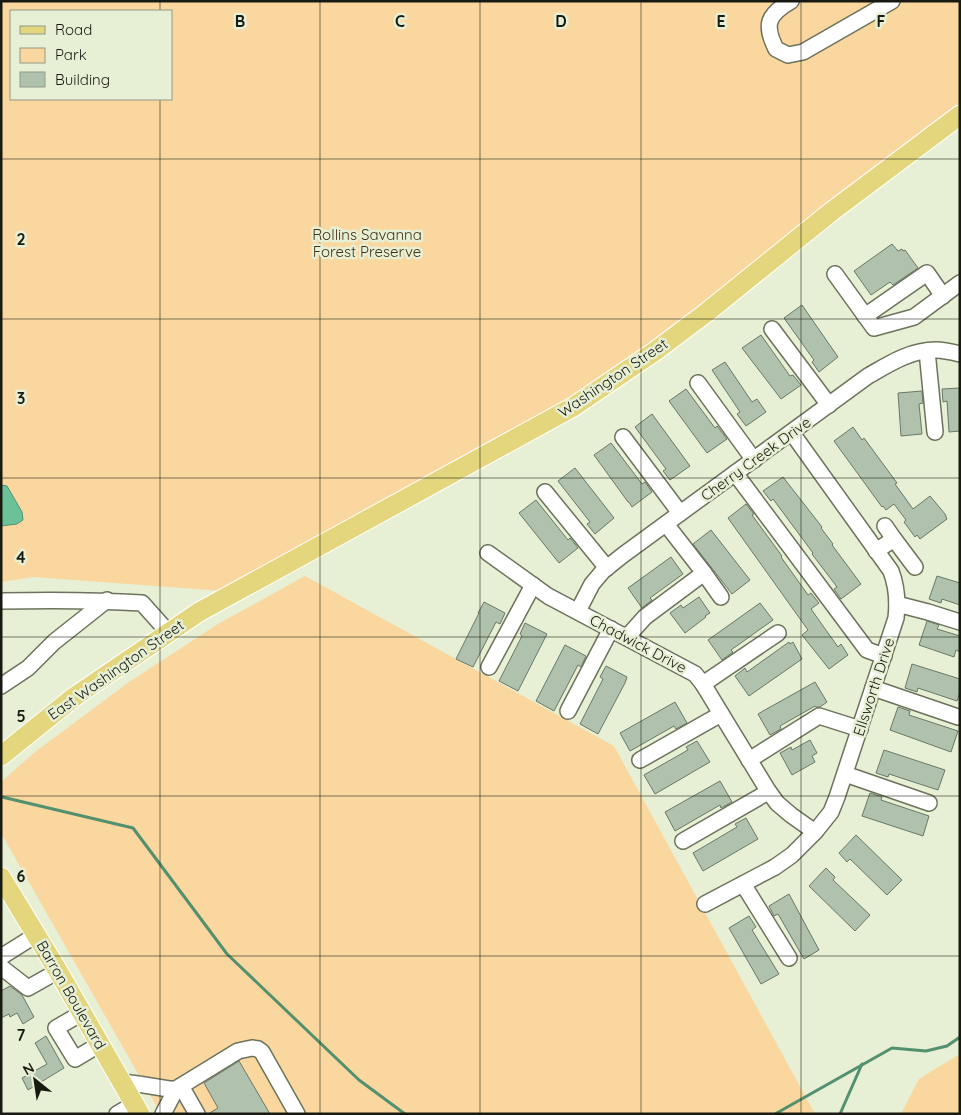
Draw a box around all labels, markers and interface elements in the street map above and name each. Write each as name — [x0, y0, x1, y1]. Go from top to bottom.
legend — [10, 10, 172, 100]
text: B — [235, 11, 245, 31]
text: C — [395, 11, 405, 31]
text: D — [555, 11, 567, 31]
text: E — [716, 11, 726, 31]
text: F — [877, 11, 886, 31]
text: Road — [55, 20, 92, 39]
text: Park — [55, 45, 87, 64]
text: Building — [55, 70, 110, 89]
park label: Rollins Savanna Forest Preserve — [312, 225, 422, 261]
text: 2 — [16, 229, 26, 249]
street label: Washington Street — [554, 334, 671, 421]
text: 3 — [17, 388, 25, 408]
street label: Cherry Creek Drive — [697, 412, 814, 505]
text: 4 — [16, 547, 26, 567]
street label: Chadwick Drive — [587, 610, 690, 677]
street label: East Washington Street — [44, 615, 187, 724]
street label: Ellsworth Drive — [849, 635, 898, 738]
text: 5 — [16, 706, 26, 726]
text: 6 — [17, 866, 26, 886]
street label: Barron Boulevard — [33, 937, 110, 1053]
text: 7 — [17, 1025, 26, 1045]
north arrow — [10, 1055, 60, 1105]
text: N — [20, 1058, 37, 1079]

